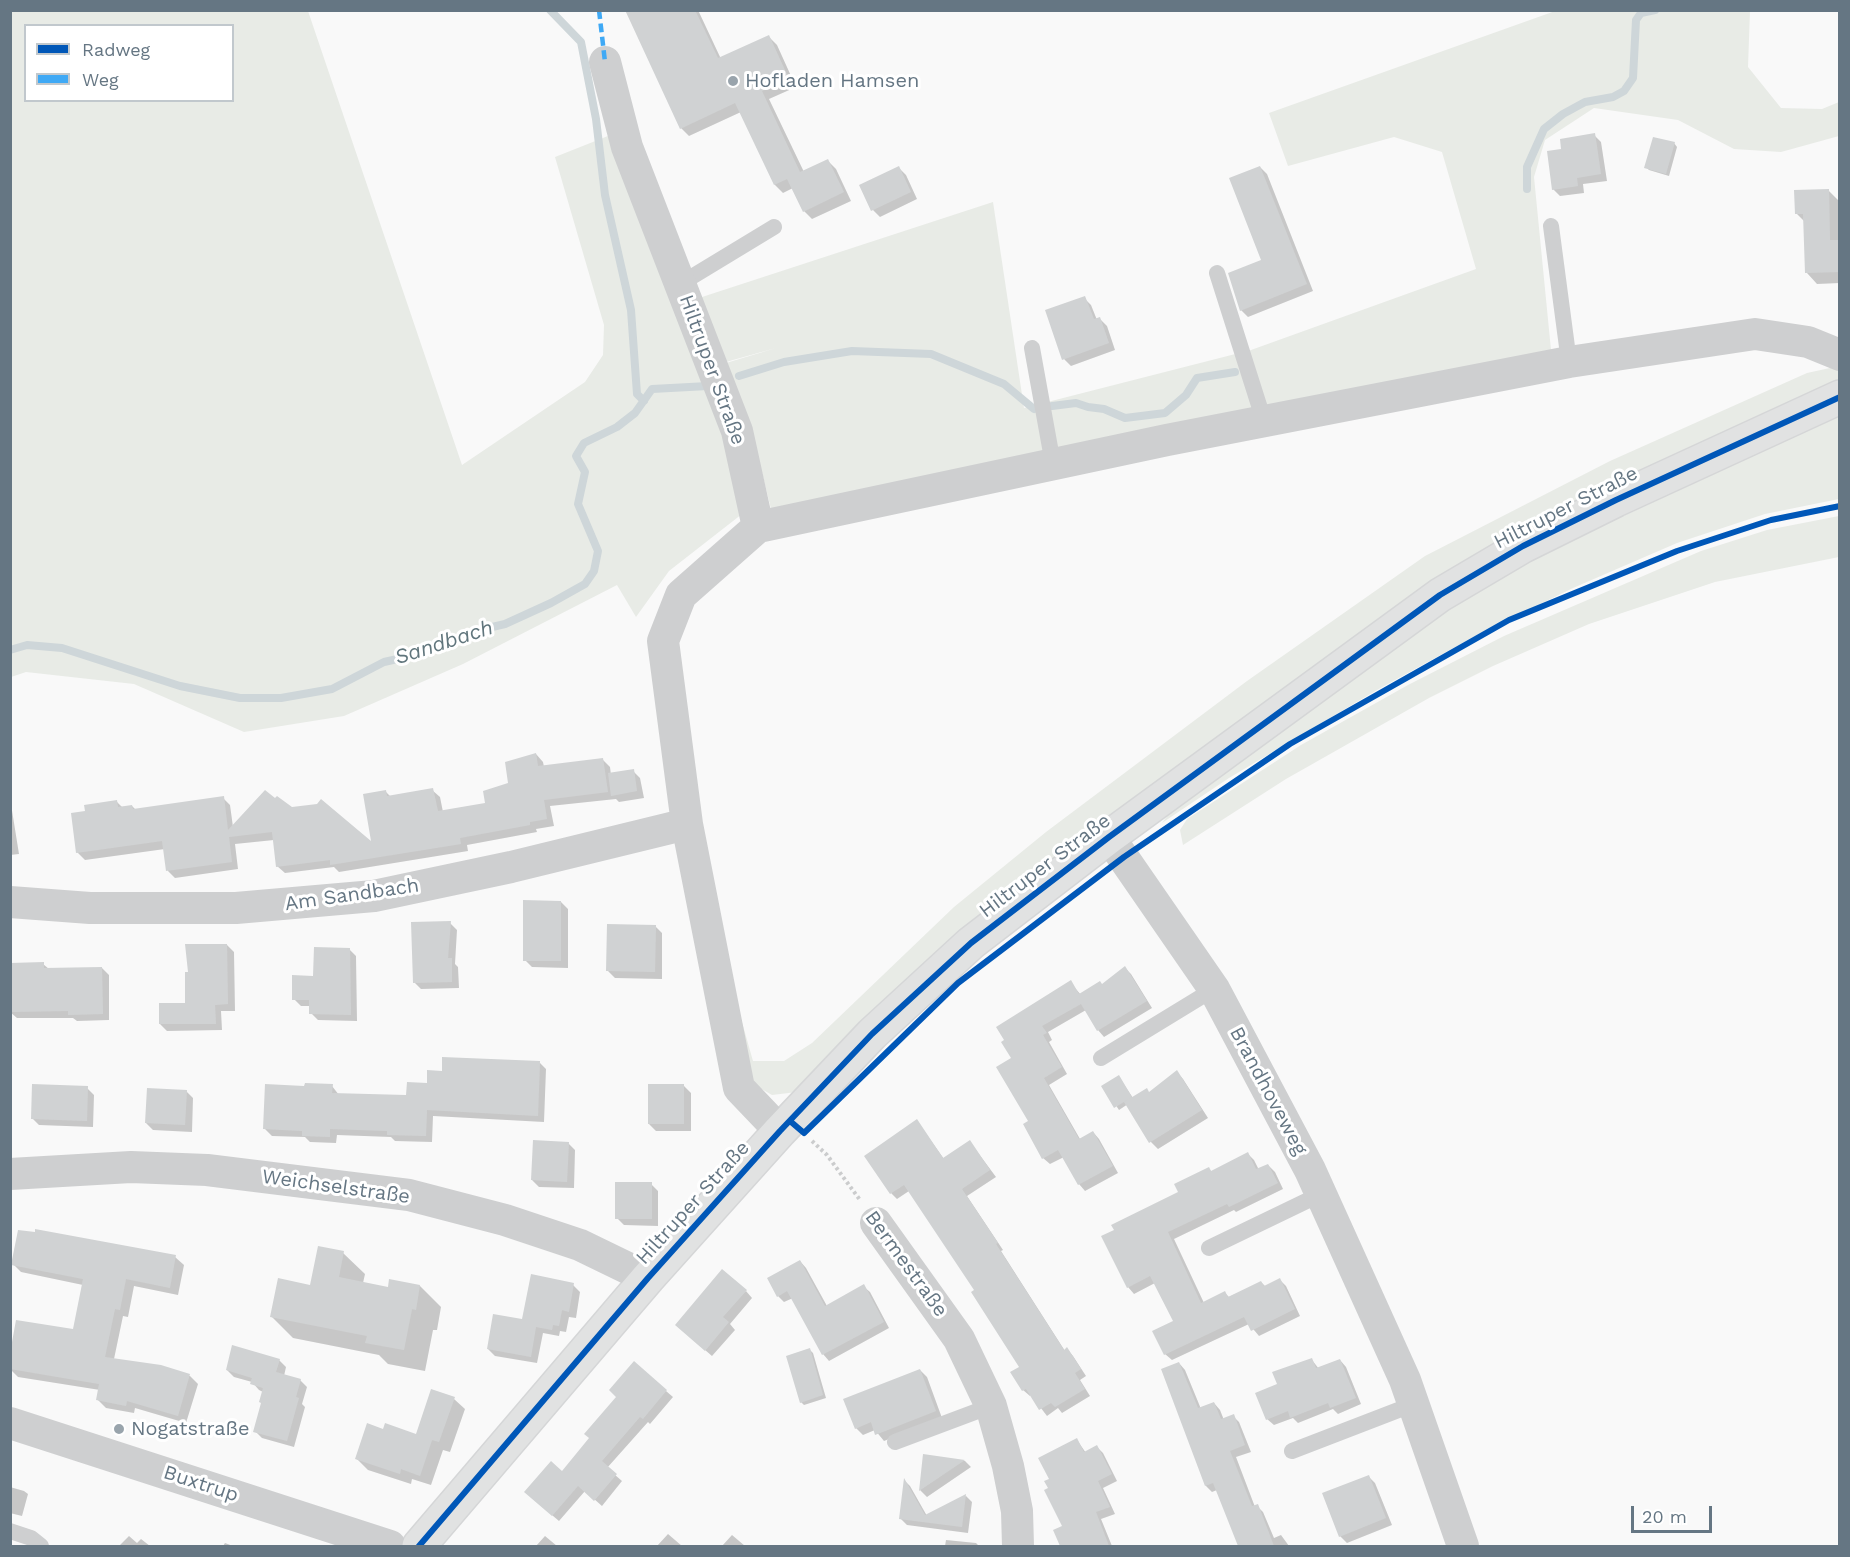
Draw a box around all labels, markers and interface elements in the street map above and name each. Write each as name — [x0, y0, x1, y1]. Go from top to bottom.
legend — [24, 24, 234, 102]
text: Radweg — [82, 39, 150, 60]
text: Weg — [82, 69, 119, 90]
place label: Hofladen Hamsen — [745, 69, 919, 93]
marker: Hofladen Hamsen — [726, 74, 740, 88]
street label: Hiltruper Straße — [674, 292, 750, 448]
street label: Hiltruper Straße — [1490, 461, 1642, 555]
water label: Sandbach — [392, 615, 496, 671]
street label: Hiltruper Straße — [975, 809, 1115, 923]
street label: Am Sandbach — [283, 874, 421, 916]
street label: Brandhoveweg — [1224, 1023, 1312, 1159]
street label: Hiltruper Straße — [631, 1136, 755, 1270]
street label: Weichselstraße — [260, 1165, 412, 1209]
street label: Bermestraße — [859, 1206, 953, 1322]
place label: Nogatstraße — [131, 1417, 249, 1441]
marker: Nogatstraße — [112, 1422, 126, 1436]
street label: Buxtrup — [160, 1461, 242, 1507]
scale bar — [1634, 1494, 1715, 1532]
text: 20 m — [1642, 1506, 1687, 1527]

